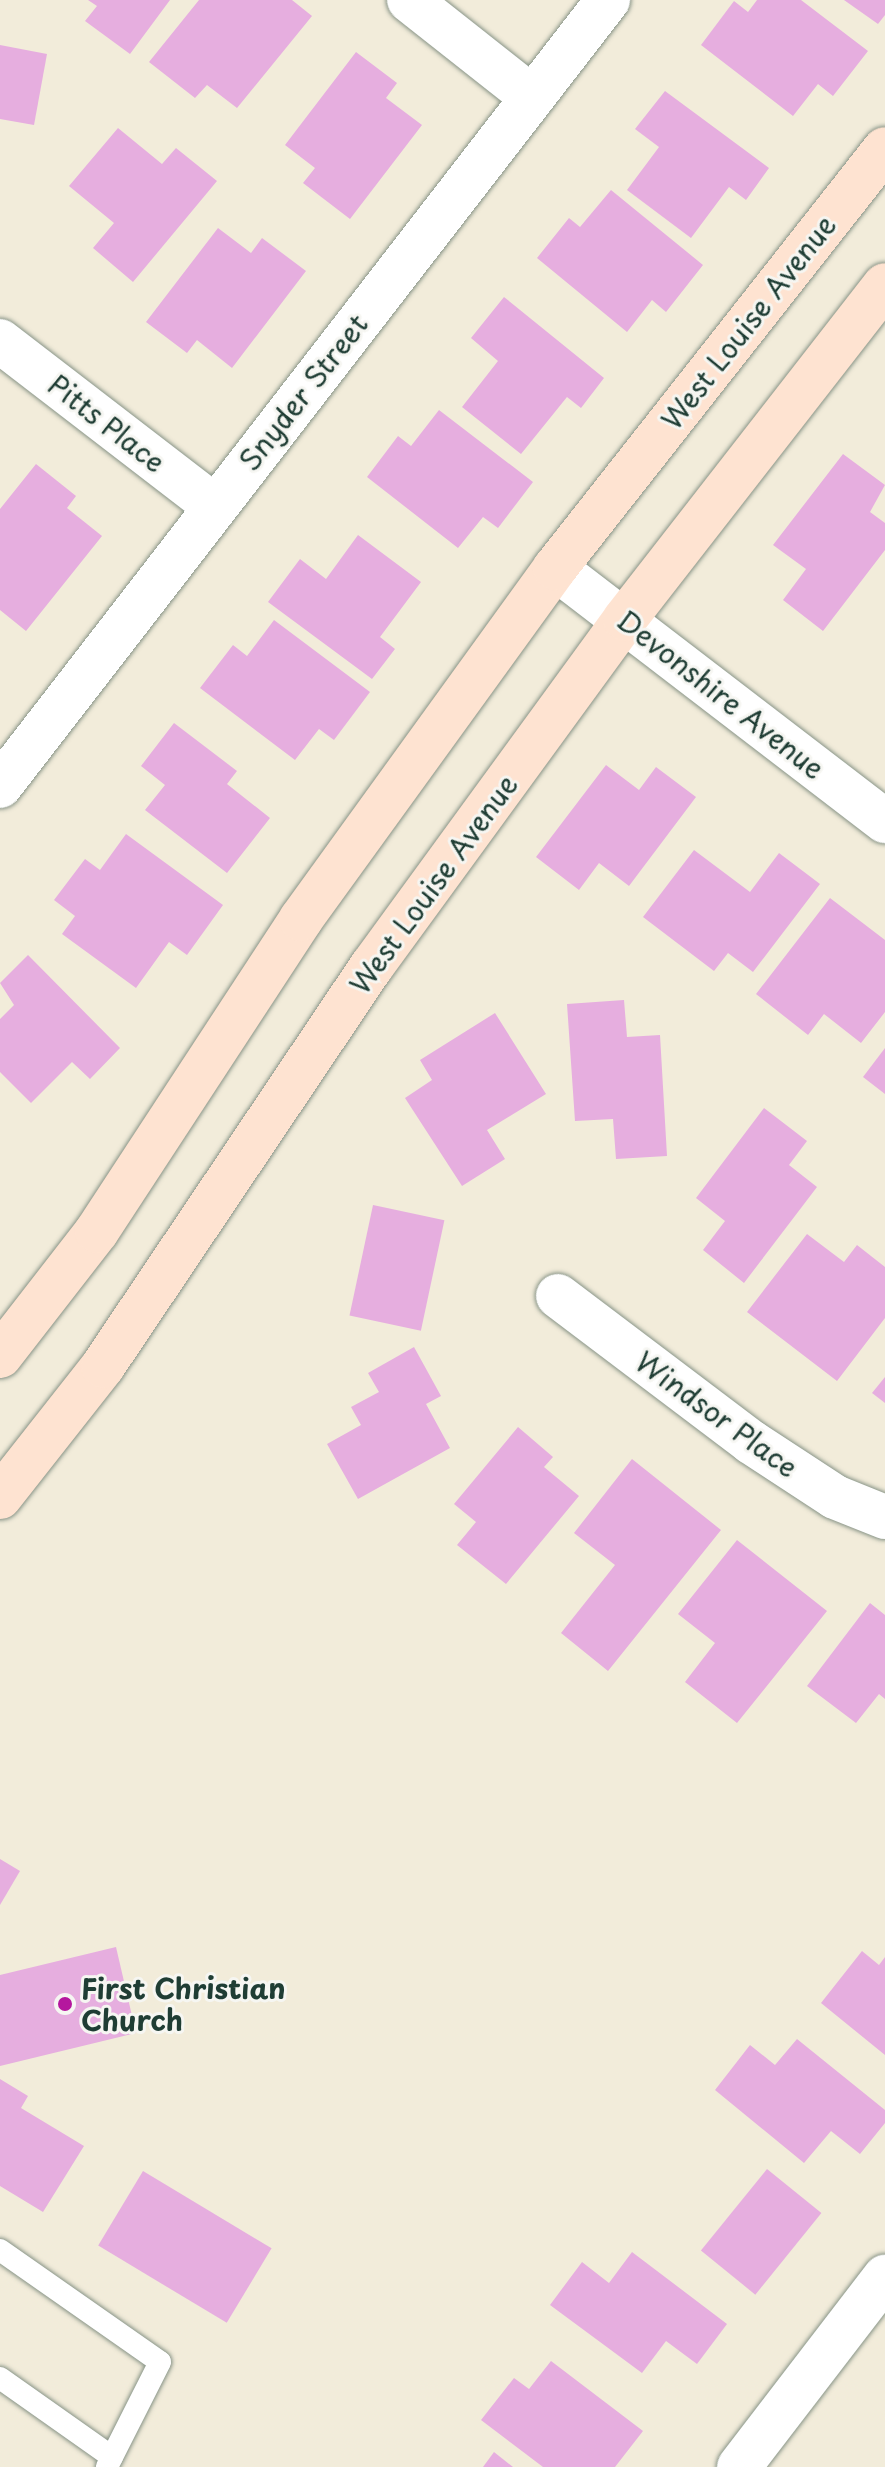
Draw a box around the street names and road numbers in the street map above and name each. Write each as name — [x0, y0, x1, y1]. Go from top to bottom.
street label: West Louise Avenue — [654, 208, 842, 436]
street label: Snyder Street — [232, 307, 374, 477]
street label: Pitts Place — [41, 366, 173, 480]
street label: Devonshire Avenue — [611, 603, 831, 785]
street label: West Louise Avenue — [342, 768, 524, 1000]
street label: Windsor Place — [629, 1344, 805, 1484]

